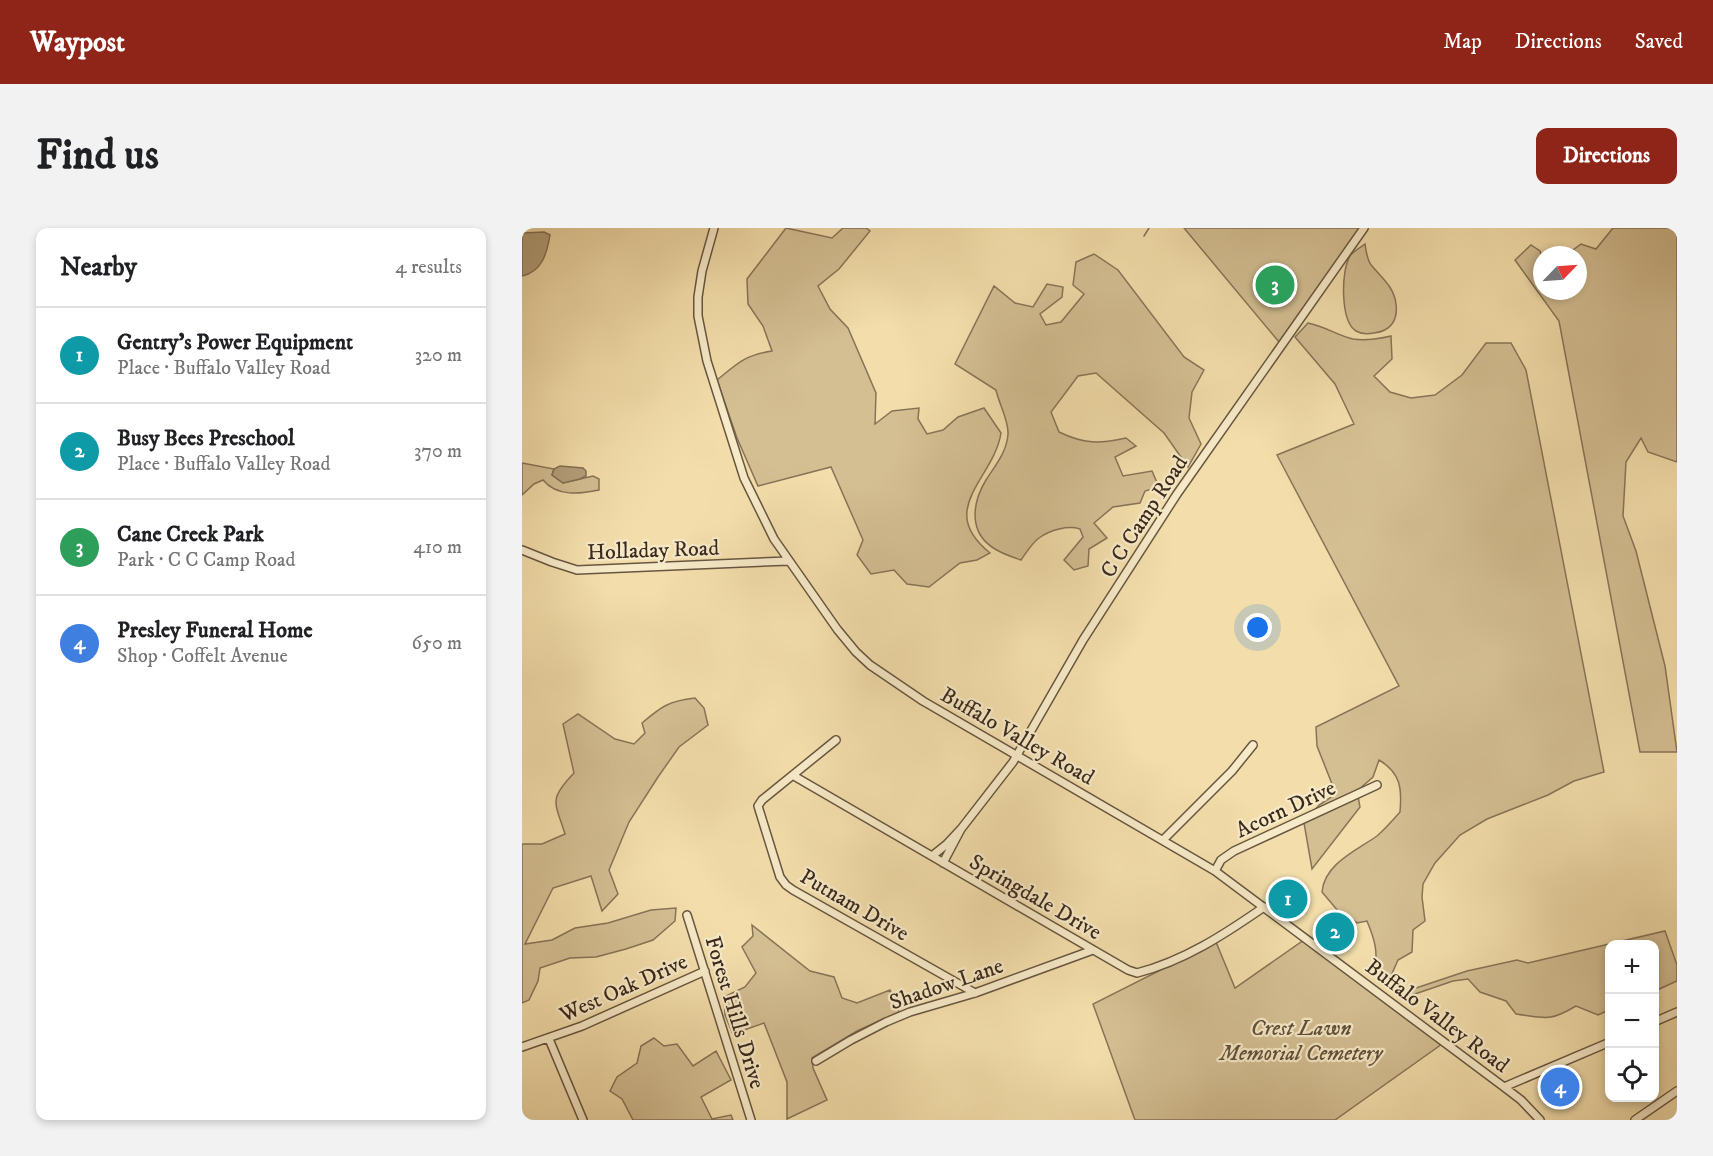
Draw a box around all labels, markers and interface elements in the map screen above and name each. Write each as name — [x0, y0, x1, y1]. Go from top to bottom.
text: Waypost — [30, 25, 125, 60]
text: Map — [1443, 29, 1482, 55]
text: Directions — [1515, 29, 1602, 55]
text: Saved — [1635, 29, 1683, 55]
button: Directions — [1536, 128, 1677, 184]
text: Find us — [36, 130, 159, 182]
north arrow — [1533, 246, 1587, 300]
text: Nearby — [60, 251, 137, 284]
text: 4 results — [395, 255, 462, 280]
pin: 3 — [1256, 262, 1294, 308]
text: Gentry's Power Equipment — [117, 329, 353, 356]
text: 1 — [76, 343, 83, 368]
text: 320 m — [415, 343, 462, 368]
text: Place · Buffalo Valley Road — [117, 356, 331, 381]
text: Busy Bees Preschool — [117, 425, 295, 452]
text: 2 — [75, 439, 84, 464]
text: 370 m — [414, 439, 462, 464]
street label: C C Camp Road — [1095, 451, 1194, 583]
text: Place · Buffalo Valley Road — [117, 452, 331, 477]
text: Cane Creek Park — [117, 521, 264, 548]
text: 3 — [76, 535, 83, 560]
text: 410 m — [413, 535, 462, 560]
street label: Holladay Road — [587, 535, 720, 566]
text: Park · C C Camp Road — [117, 548, 296, 573]
your location — [1243, 613, 1272, 642]
text: Presley Funeral Home — [117, 617, 313, 644]
text: 4 — [74, 631, 85, 656]
text: 650 m — [412, 631, 462, 656]
text: Shop · Coffelt Avenue — [117, 644, 288, 669]
street label: Buffalo Valley Road — [936, 681, 1099, 791]
street label: Acorn Drive — [1231, 774, 1340, 844]
street label: Springdale Drive — [964, 849, 1106, 946]
street label: Putnam Drive — [795, 863, 914, 947]
pin: 1 — [1268, 876, 1308, 922]
pin: 2 — [1316, 910, 1354, 954]
street label: Forest Hills Drive — [699, 933, 771, 1092]
map controls — [1605, 940, 1659, 1102]
button: + — [1605, 940, 1659, 994]
street label: West Oak Drive — [555, 948, 692, 1029]
street label: Shadow Lane — [886, 952, 1007, 1016]
street label: Buffalo Valley Road — [1360, 953, 1514, 1079]
button: − — [1605, 994, 1659, 1048]
park label: Crest Lawn Memorial Cemetery — [1218, 1015, 1384, 1067]
button: locate — [1605, 1048, 1659, 1102]
pin: 4 — [1540, 1064, 1580, 1110]

